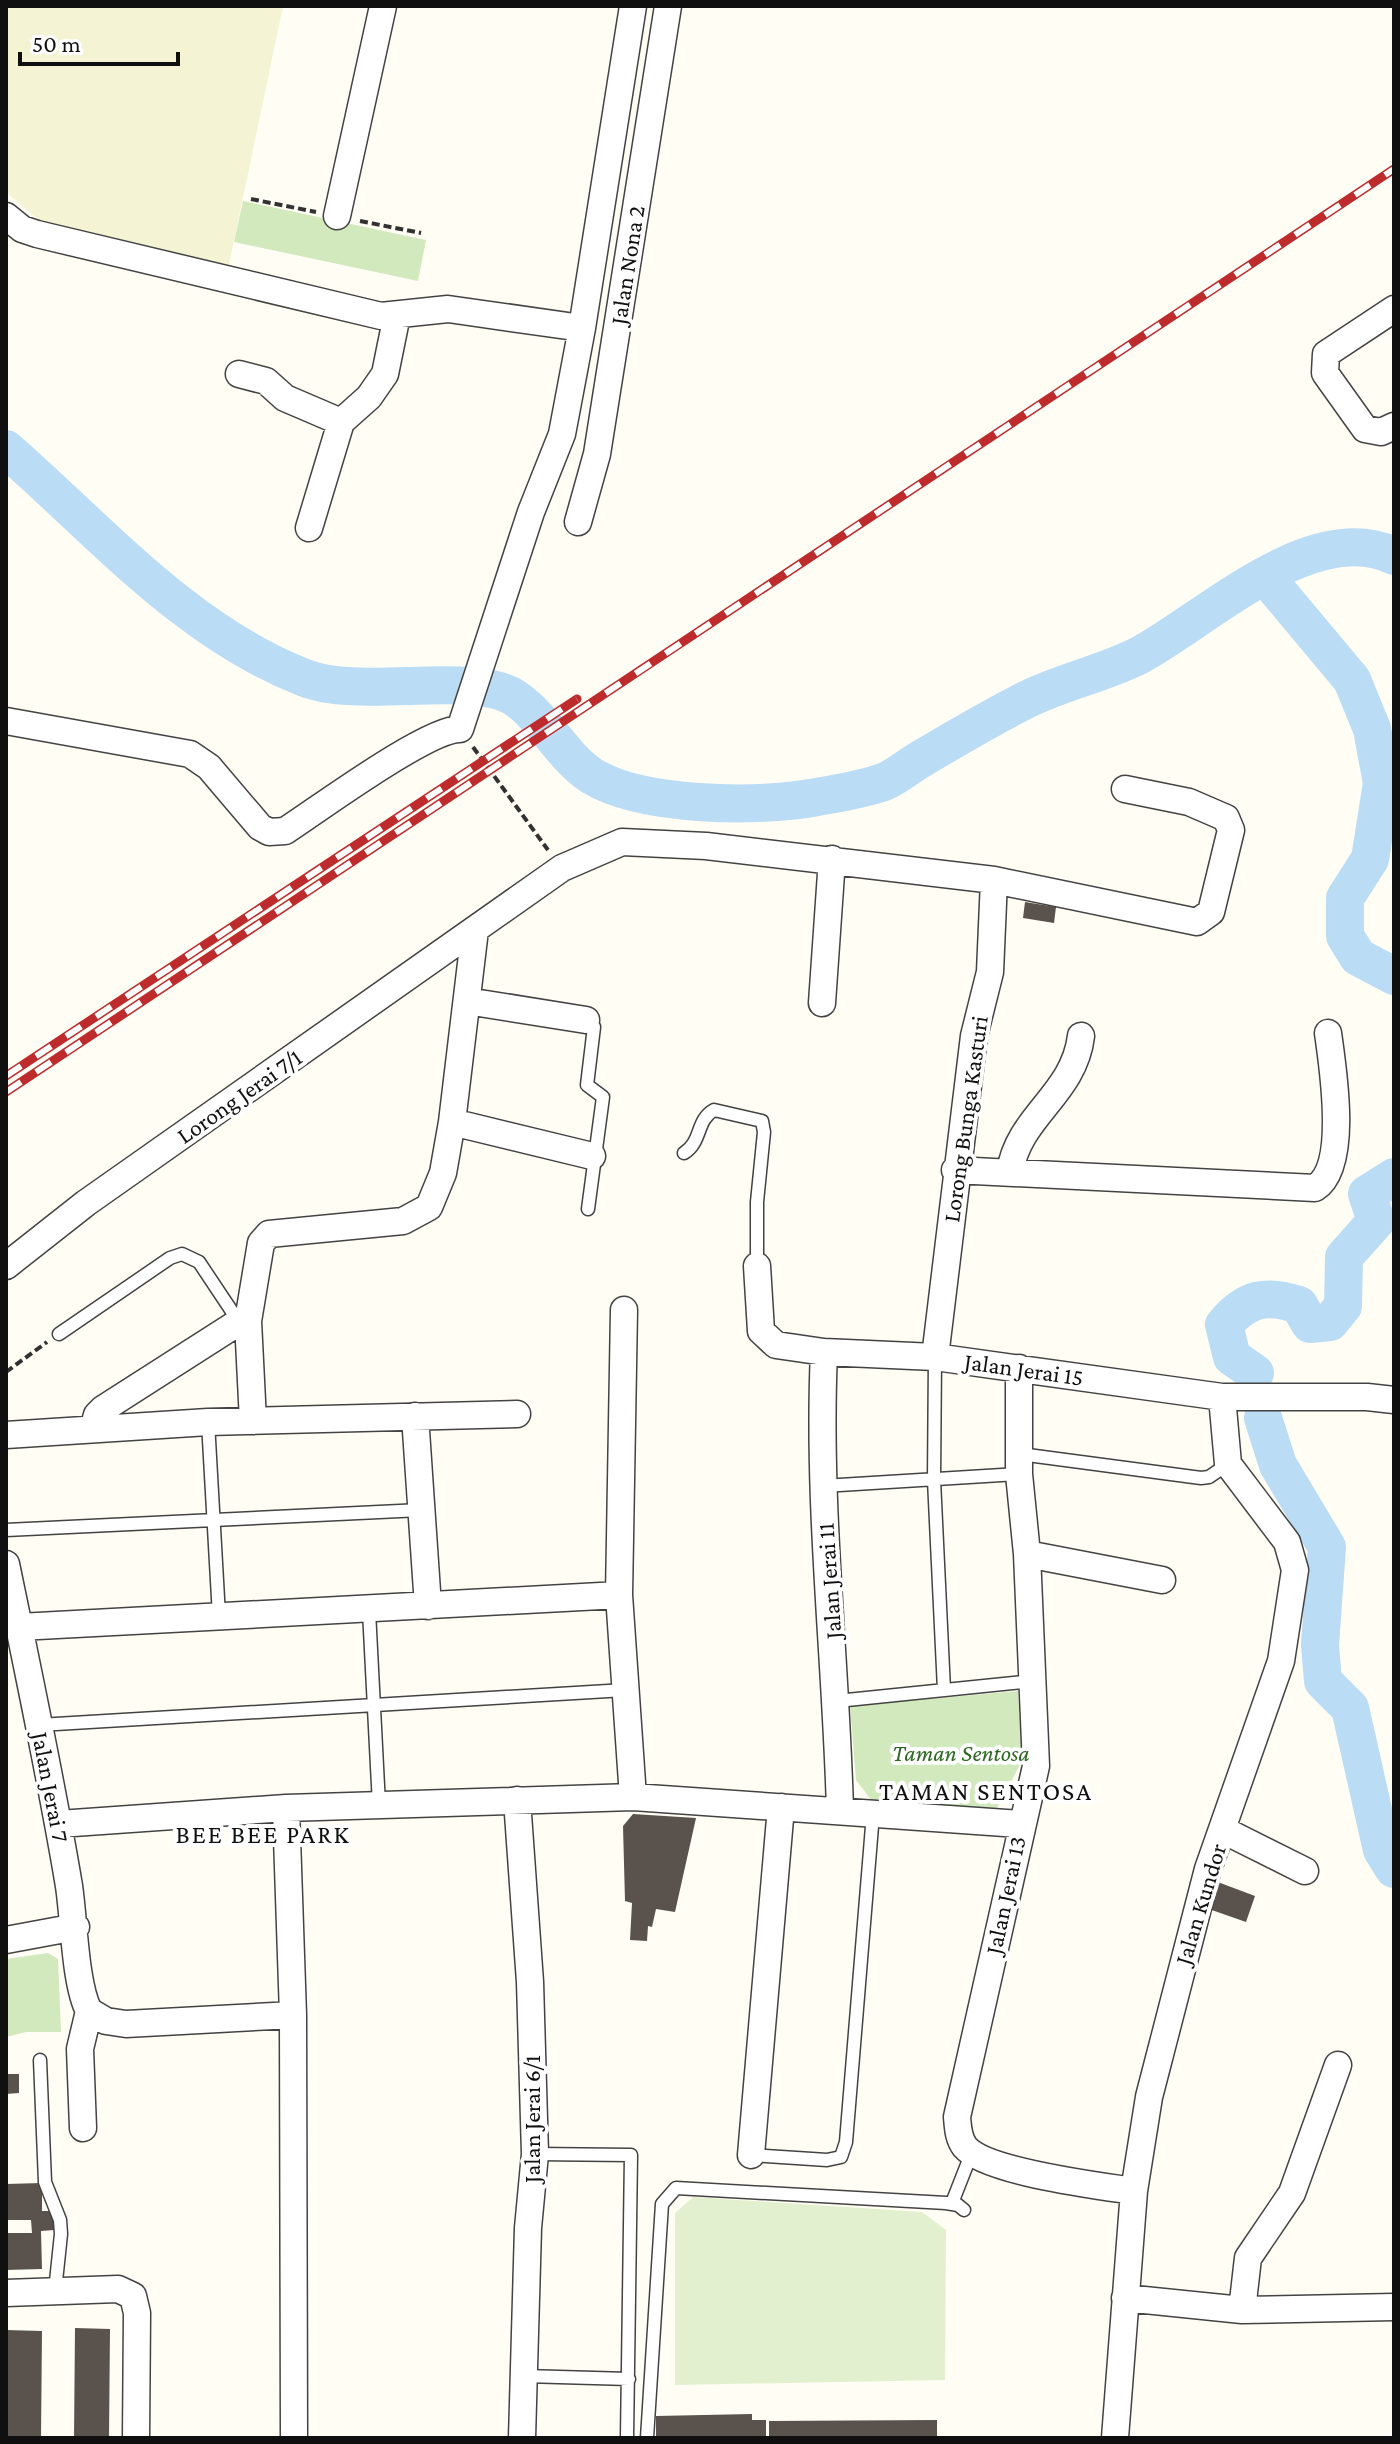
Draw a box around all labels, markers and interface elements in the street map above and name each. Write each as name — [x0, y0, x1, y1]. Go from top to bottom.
scale bar — [20, 16, 178, 66]
text: 50 m — [32, 30, 81, 57]
street label: Jalan Nona 2 — [604, 203, 650, 329]
street label: Lorong Bunga Kasturi — [937, 1014, 993, 1224]
street label: Lorong Jerai 7/1 — [171, 1043, 307, 1149]
street label: Jalan Jerai 15 — [961, 1347, 1085, 1391]
street label: Jalan Jerai 11 — [811, 1522, 847, 1642]
street label: Jalan Jerai 7 — [27, 1728, 75, 1844]
park label: Taman Sentosa — [892, 1739, 1030, 1766]
district label: TAMAN SENTOSA — [879, 1777, 1093, 1806]
district label: BEE BEE PARK — [176, 1820, 350, 1849]
street label: Jalan Jerai 13 — [979, 1834, 1031, 1958]
street label: Jalan Kundor — [1168, 1840, 1231, 1970]
street label: Jalan Jerai 6/1 — [518, 2055, 545, 2185]

